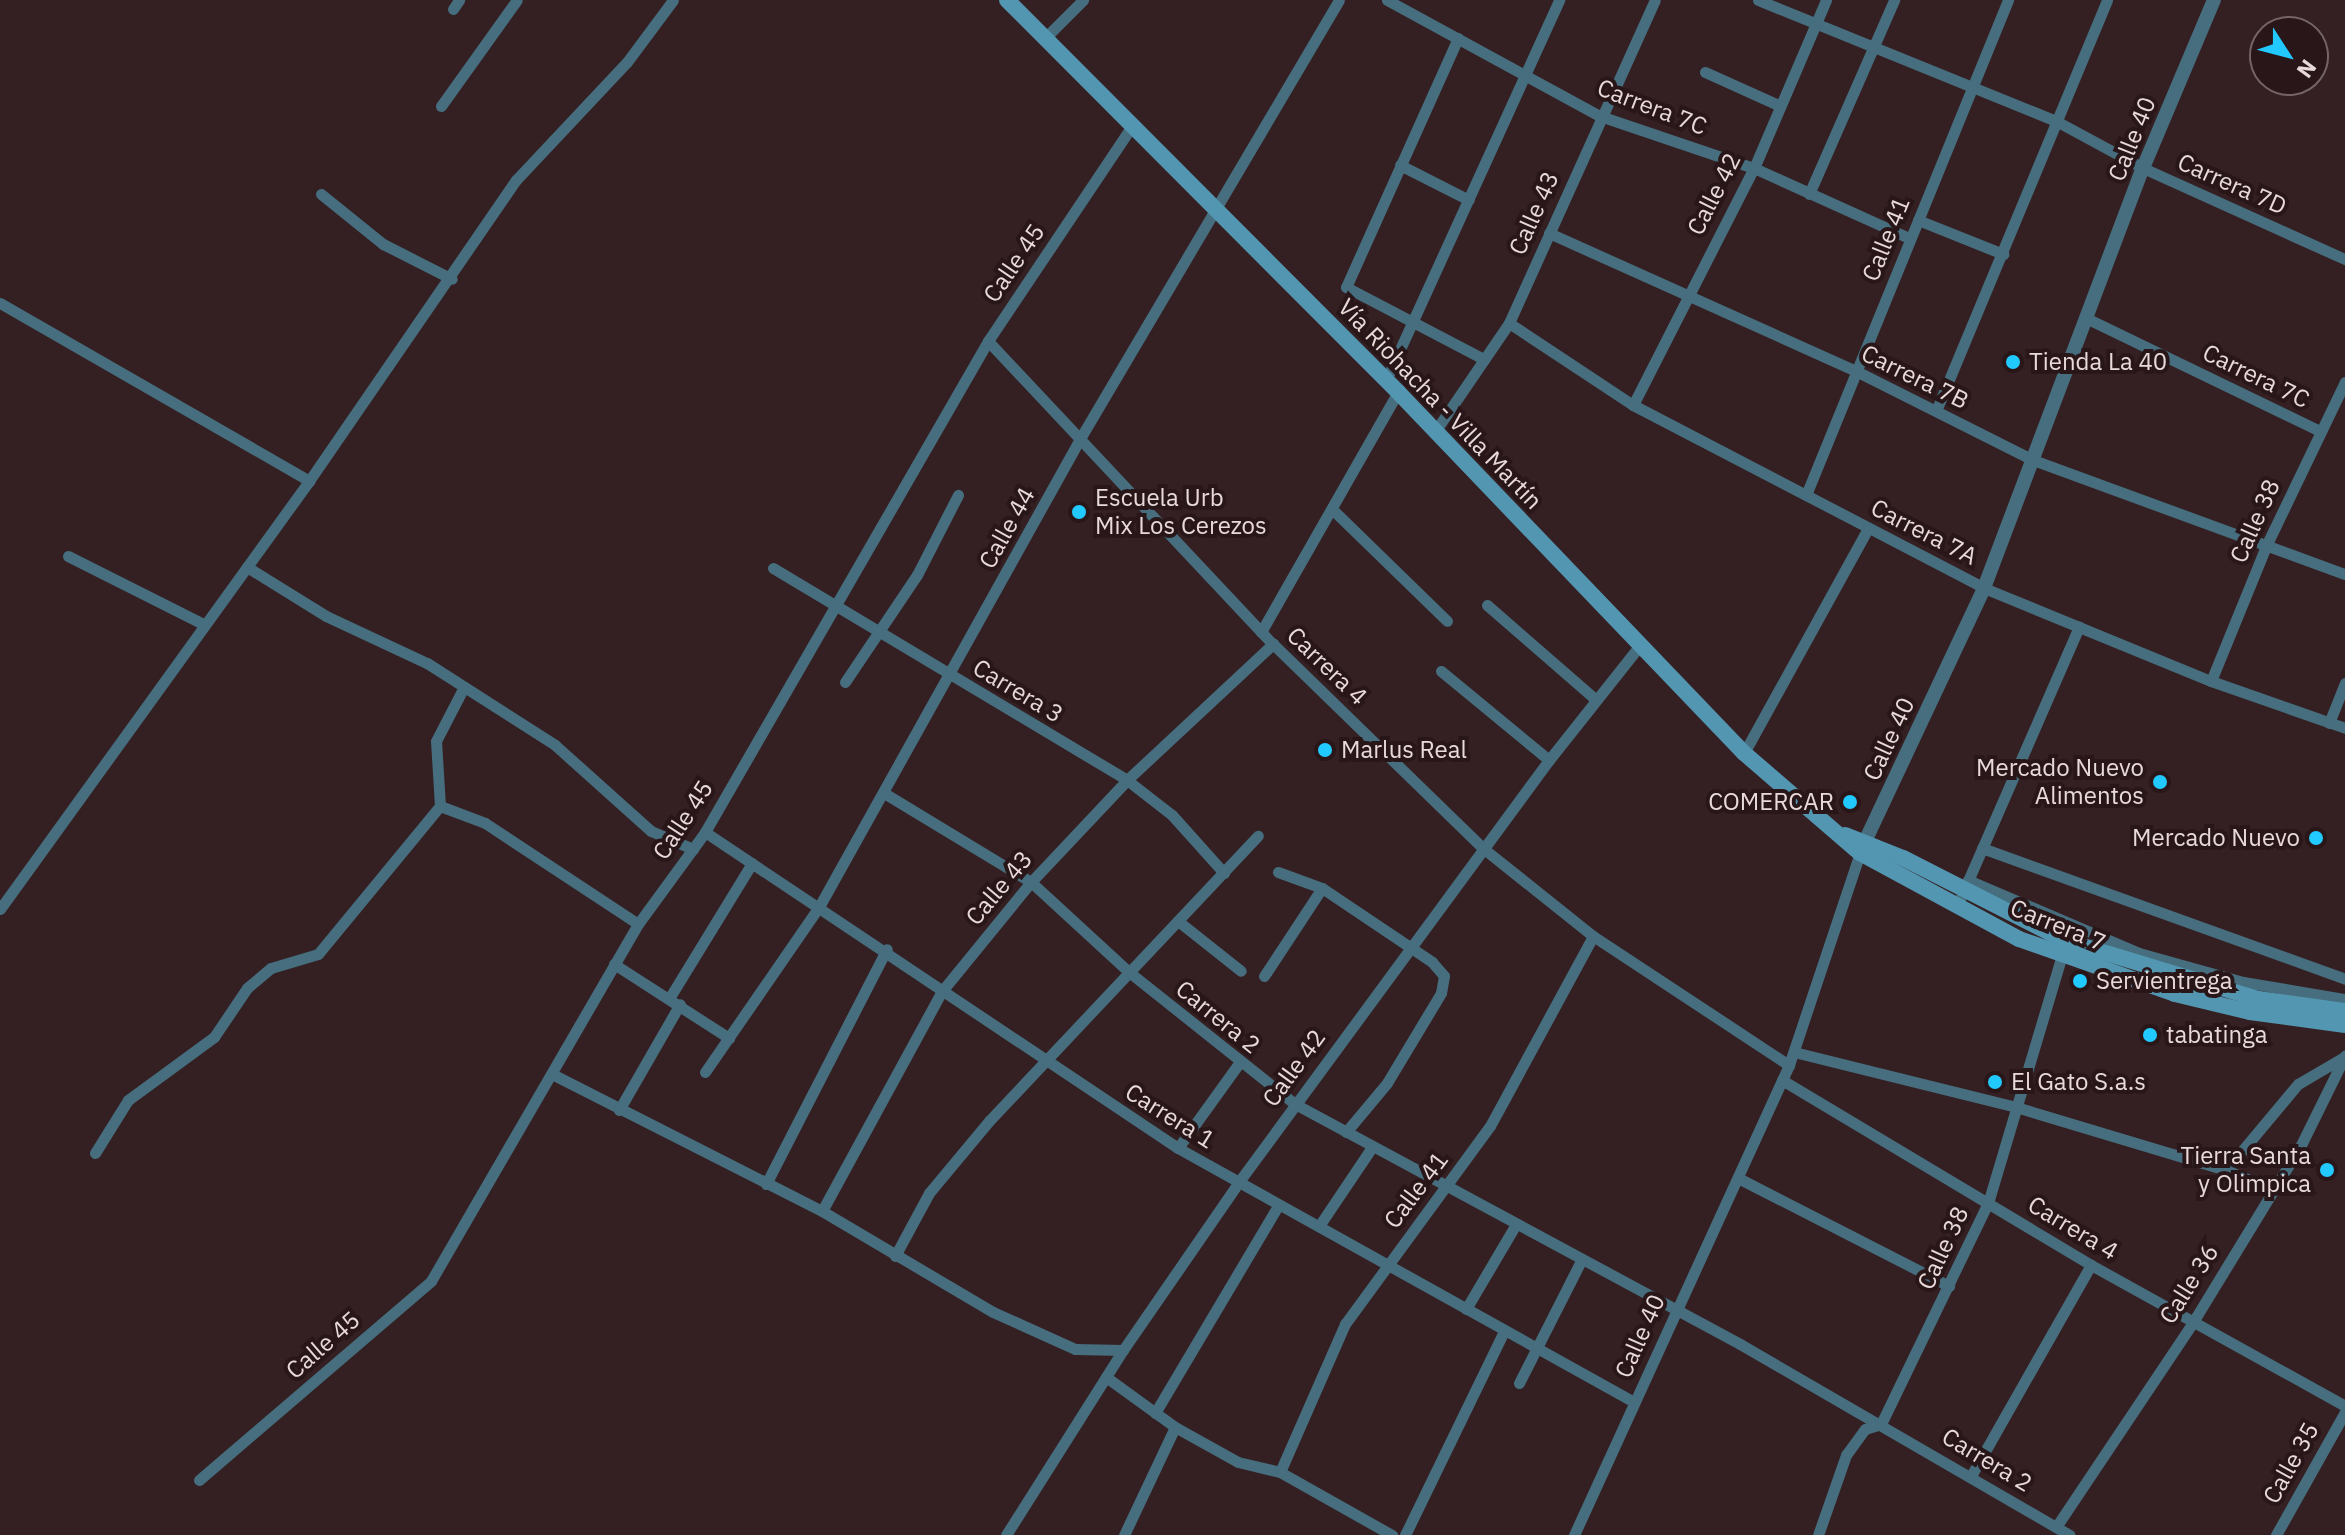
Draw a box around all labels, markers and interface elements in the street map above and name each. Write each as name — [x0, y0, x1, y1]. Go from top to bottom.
north arrow — [2249, 16, 2329, 96]
text: N — [2291, 54, 2324, 84]
street label: Carrera 7C — [1593, 73, 1711, 141]
street label: Calle 40 — [2102, 93, 2162, 185]
street label: Carrera 7D — [2173, 147, 2291, 221]
street label: Calle 42 — [1681, 148, 1747, 240]
street label: Calle 43 — [1503, 167, 1565, 259]
street label: Calle 41 — [1856, 193, 1916, 285]
street label: Calle 45 — [977, 218, 1051, 308]
street label: Vía Riohacha - Villa Martín — [1332, 293, 1548, 515]
street label: Carrera 7C — [2198, 338, 2314, 414]
street label: Carrera 7B — [1857, 339, 1973, 415]
place label: Tienda La 40 — [2029, 348, 2167, 376]
marker: Tienda La 40 — [2004, 353, 2022, 371]
street label: Calle 38 — [2224, 475, 2286, 567]
street label: Calle 44 — [973, 482, 1041, 574]
place label: Escuela Urb Mix Los Cerezos — [1095, 484, 1267, 540]
street label: Carrera 7A — [1866, 493, 1982, 571]
marker: Escuela Urb Mix Los Cerezos — [1070, 503, 1088, 521]
street label: Carrera 4 — [1281, 621, 1373, 711]
street label: Carrera 3 — [968, 653, 1068, 729]
street label: Calle 40 — [1857, 693, 1921, 785]
place label: Marlus Real — [1341, 736, 1467, 764]
marker: Marlus Real — [1316, 741, 1334, 759]
place label: Mercado Nuevo Alimentos — [1976, 754, 2144, 810]
marker: Mercado Nuevo Alimentos — [2151, 773, 2169, 791]
street label: Calle 45 — [647, 775, 719, 865]
place label: COMERCAR — [1708, 788, 1834, 816]
marker: COMERCAR — [1841, 793, 1859, 811]
place label: Mercado Nuevo — [2132, 824, 2300, 852]
marker: Mercado Nuevo — [2307, 829, 2325, 847]
street label: Calle 43 — [960, 845, 1038, 931]
street label: Carrera 7 — [2006, 893, 2110, 957]
place label: Servientrega — [2096, 967, 2232, 995]
marker: Servientrega — [2071, 972, 2089, 990]
street label: Carrera 2 — [1170, 974, 1266, 1060]
place label: tabatinga — [2166, 1021, 2267, 1049]
street label: Calle 42 — [1256, 1024, 1332, 1112]
marker: tabatinga — [2141, 1026, 2159, 1044]
place label: El Gato S.a.s — [2011, 1068, 2146, 1096]
marker: El Gato S.a.s — [1986, 1073, 2004, 1091]
street label: Carrera 1 — [1120, 1077, 1220, 1155]
place label: Tierra Santa y Olimpica — [2180, 1142, 2311, 1198]
street label: Calle 41 — [1378, 1146, 1454, 1234]
marker: Tierra Santa y Olimpica — [2318, 1161, 2336, 1179]
street label: Carrera 4 — [2023, 1190, 2123, 1266]
street label: Calle 38 — [1911, 1202, 1975, 1294]
street label: Calle 36 — [2153, 1239, 2225, 1329]
street label: Calle 40 — [1609, 1290, 1671, 1382]
street label: Calle 45 — [280, 1305, 366, 1385]
street label: Calle 35 — [2257, 1417, 2325, 1509]
street label: Carrera 2 — [1937, 1422, 2037, 1498]

